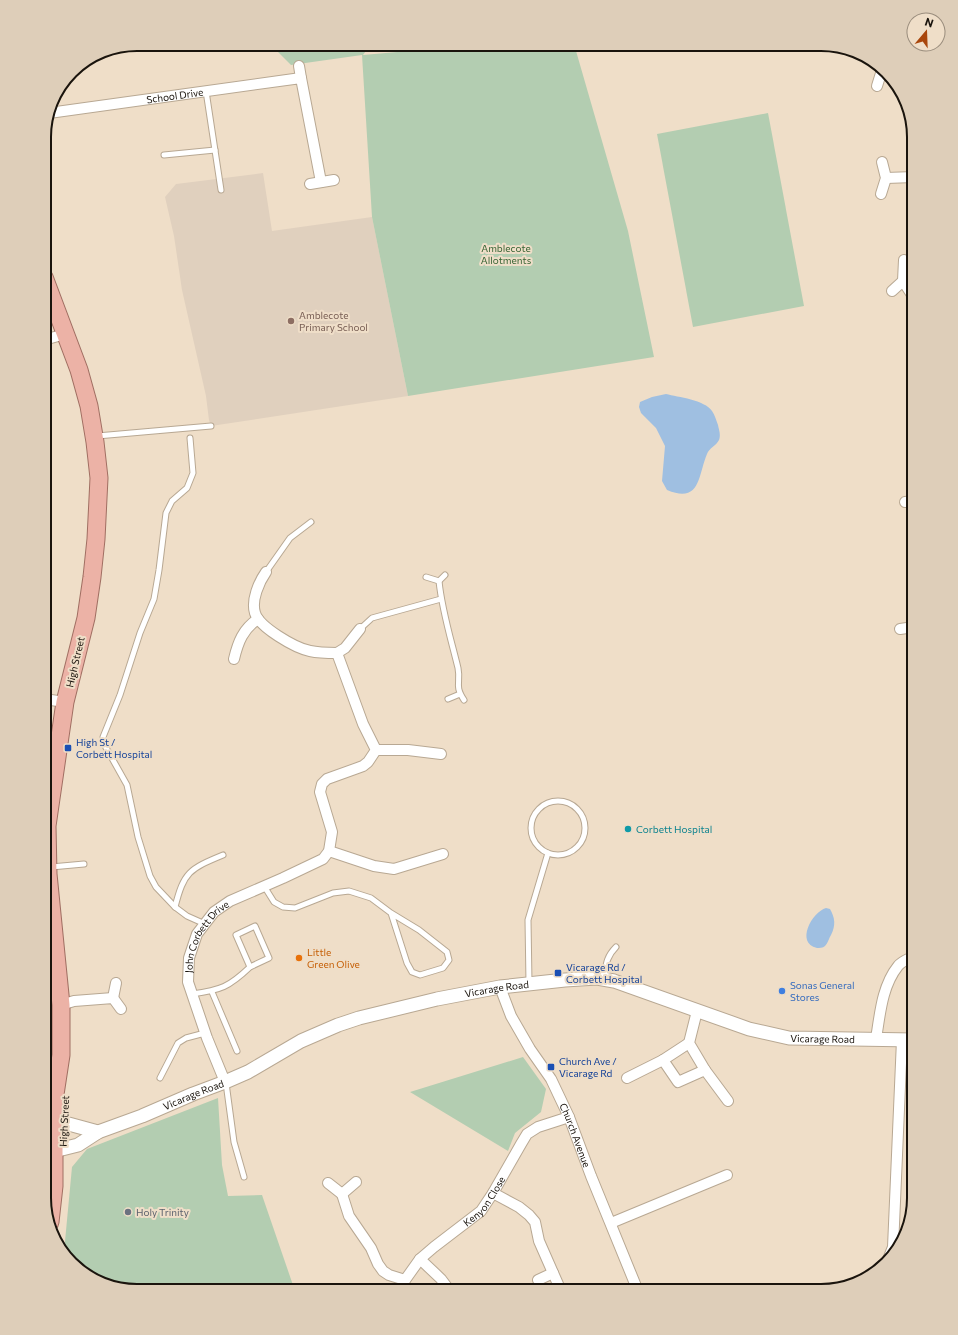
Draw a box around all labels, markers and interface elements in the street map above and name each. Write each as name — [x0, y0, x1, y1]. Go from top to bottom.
north arrow — [906, 12, 946, 52]
text: N — [923, 15, 935, 30]
street label: School Drive — [146, 86, 204, 105]
park label: Amblecote Allotments — [481, 242, 532, 266]
place label: Amblecote Primary School — [299, 309, 368, 333]
marker: Amblecote Primary School — [286, 316, 296, 326]
street label: High Street — [63, 636, 87, 688]
place label: High St / Corbett Hospital — [76, 736, 152, 760]
marker: High St / Corbett Hospital — [63, 743, 73, 753]
place label: Corbett Hospital — [636, 823, 712, 835]
marker: Corbett Hospital — [623, 824, 633, 834]
street label: John Corbett Drive — [182, 898, 231, 973]
place label: Little Green Olive — [307, 946, 360, 970]
marker: Little Green Olive — [294, 953, 304, 963]
place label: Vicarage Rd / Corbett Hospital — [566, 961, 642, 985]
marker: Vicarage Rd / Corbett Hospital — [553, 968, 563, 978]
street label: Vicarage Road — [464, 978, 530, 1000]
place label: Sonas General Stores — [790, 979, 855, 1003]
marker: Sonas General Stores — [777, 986, 787, 996]
street label: Vicarage Road — [790, 1032, 855, 1045]
place label: Church Ave / Vicarage Rd — [559, 1055, 617, 1079]
marker: Church Ave / Vicarage Rd — [546, 1062, 556, 1072]
street label: Vicarage Road — [161, 1077, 226, 1112]
street label: High Street — [57, 1095, 71, 1147]
street label: Church Avenue — [557, 1101, 593, 1169]
street label: Kenyon Close — [461, 1174, 507, 1229]
place label: Holy Trinity — [136, 1206, 189, 1218]
marker: Holy Trinity — [123, 1207, 133, 1217]

